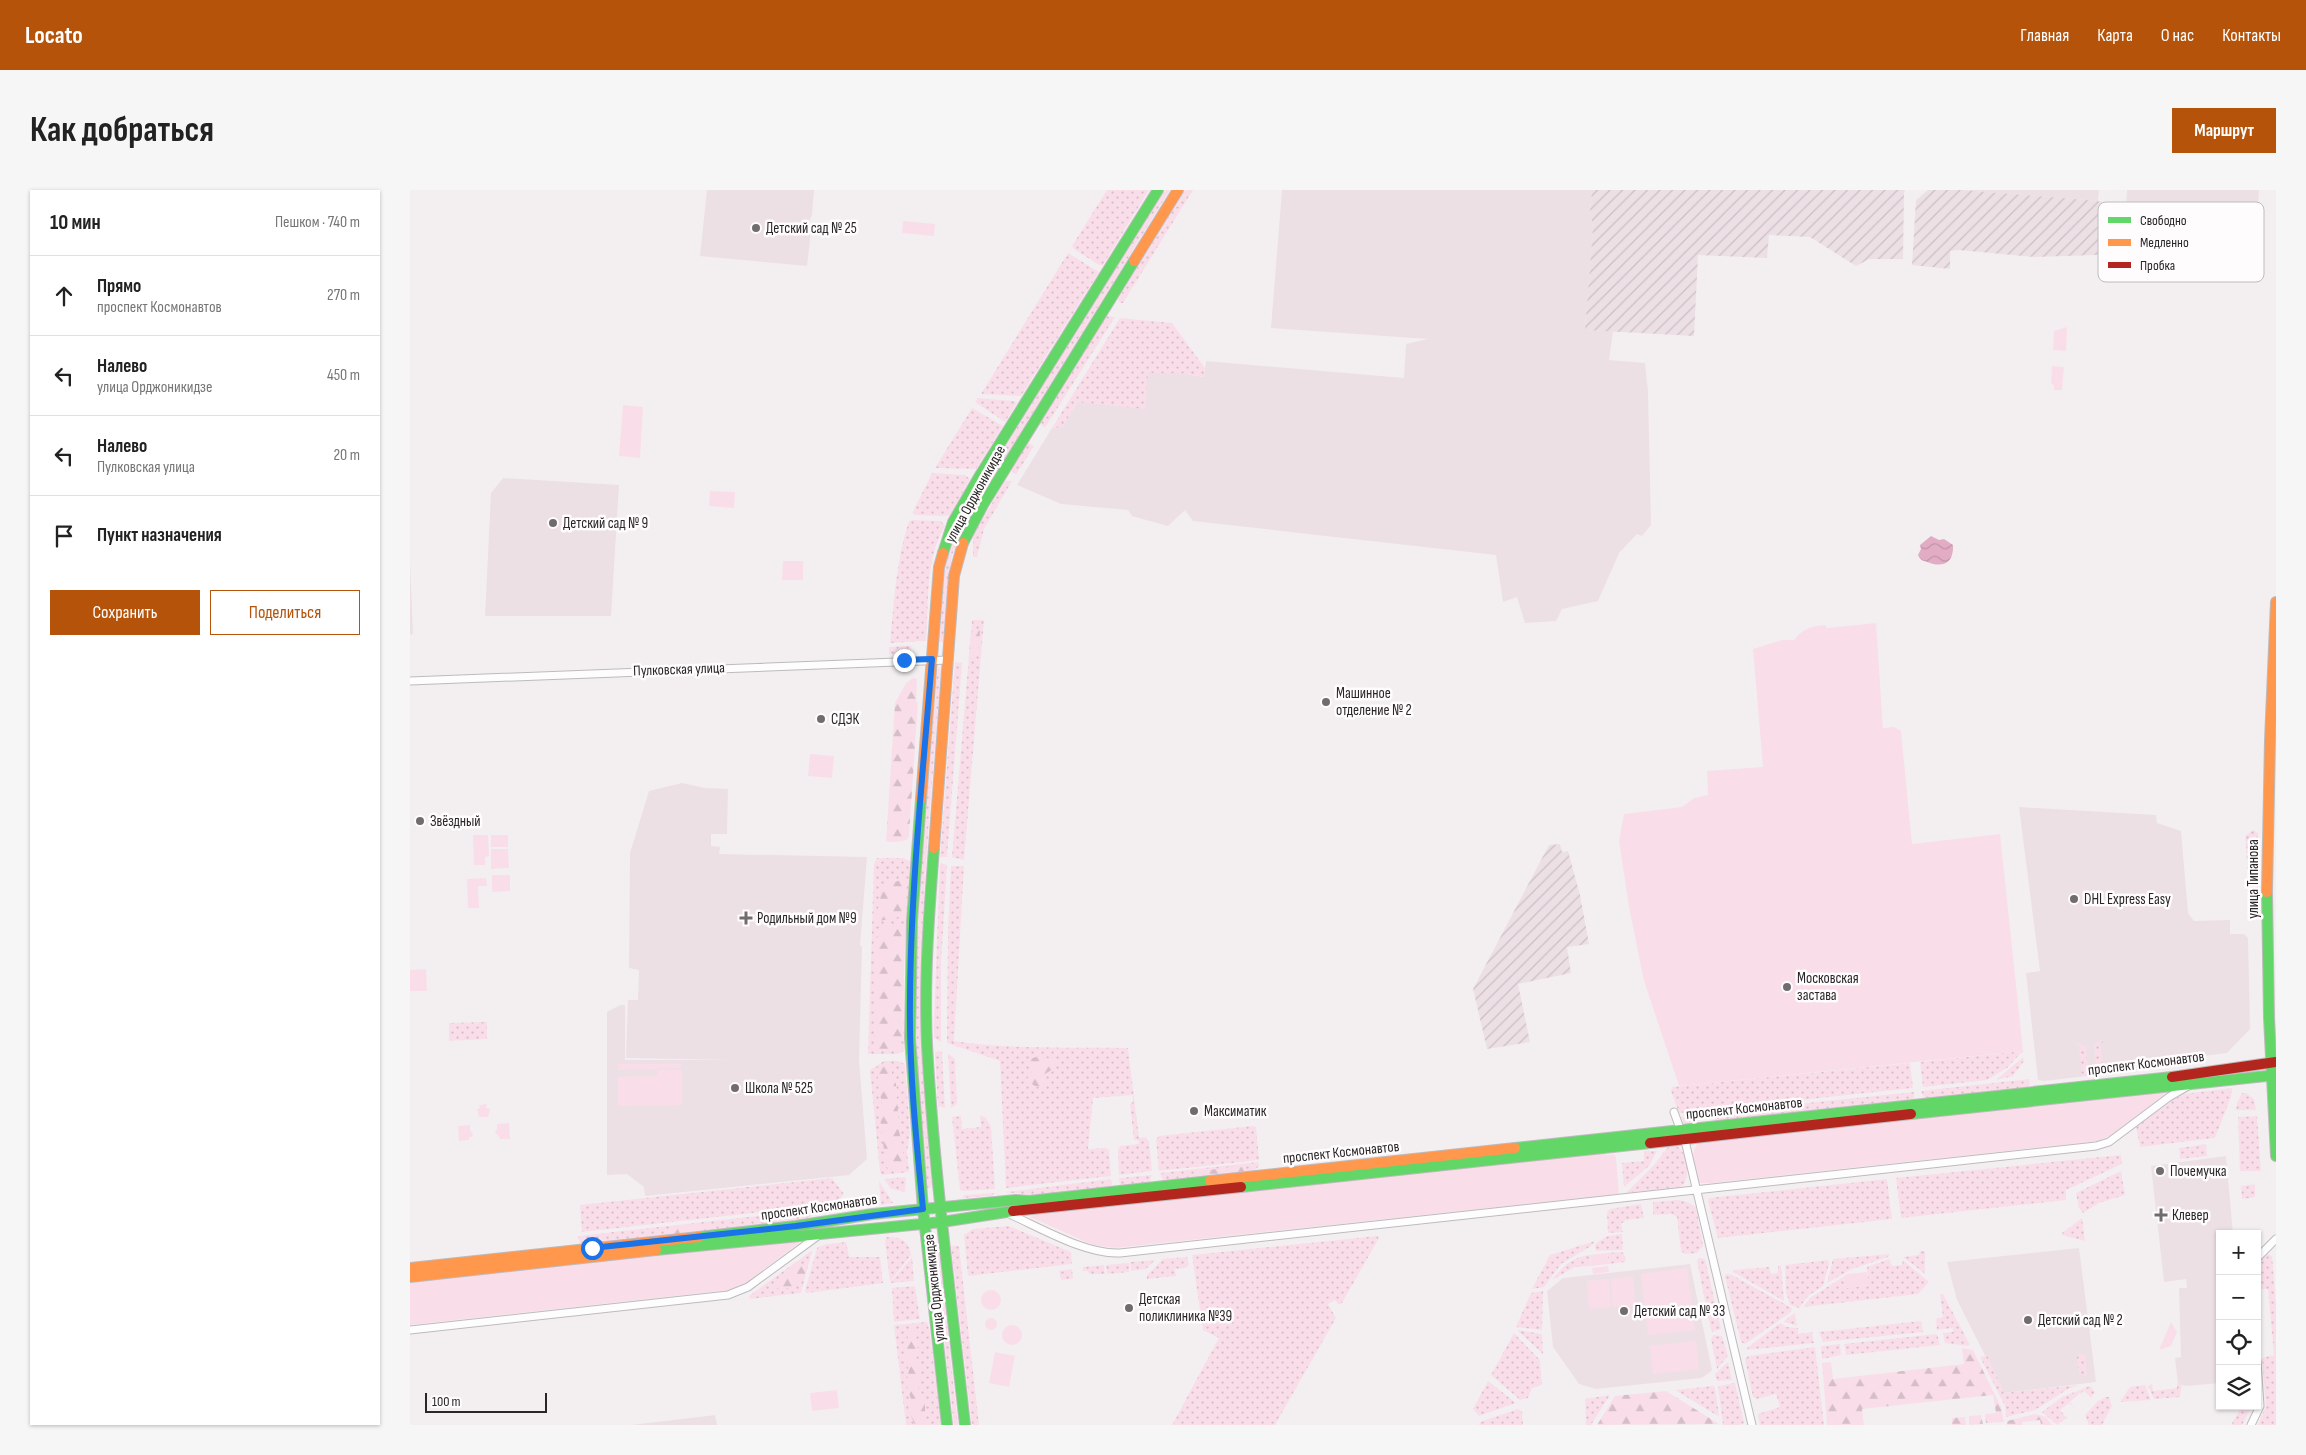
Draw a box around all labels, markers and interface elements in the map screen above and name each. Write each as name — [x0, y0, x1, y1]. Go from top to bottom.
text: Locato — [25, 21, 83, 50]
text: Главная — [2020, 25, 2069, 46]
text: Карта — [2097, 25, 2133, 46]
text: О нас — [2161, 25, 2194, 46]
text: Контакты — [2222, 25, 2281, 46]
button: Маршрут — [2172, 108, 2276, 153]
text: Как добраться — [30, 109, 214, 152]
legend — [2098, 202, 2264, 282]
text: 10 мин — [50, 210, 101, 235]
text: Свободно — [2140, 212, 2187, 229]
text: Пешком · 740 m — [275, 213, 360, 232]
place label: Детский сад № 25 — [766, 219, 857, 238]
marker: Детский сад № 25 — [750, 222, 762, 234]
text: Медленно — [2140, 234, 2189, 251]
text: Пробка — [2140, 257, 2175, 274]
text: Прямо — [97, 275, 141, 298]
icon: ahead — [50, 282, 78, 310]
text: 270 m — [327, 286, 360, 305]
text: проспект Космонавтов — [97, 298, 222, 317]
text: Налево — [97, 355, 147, 378]
icon: left — [50, 362, 78, 390]
text: 450 m — [327, 366, 360, 385]
text: улица Орджоникидзе — [97, 378, 213, 397]
text: Налево — [97, 435, 147, 458]
icon: left — [50, 442, 78, 470]
street label: улица Орджоникидзе — [941, 442, 1010, 546]
text: 20 m — [333, 446, 360, 465]
text: Пулковская улица — [97, 458, 195, 477]
place label: Детский сад № 9 — [563, 514, 648, 533]
marker: Детский сад № 9 — [547, 517, 559, 529]
icon: arrive — [50, 522, 78, 550]
text: Пункт назначения — [97, 524, 222, 547]
button: Сохранить — [50, 590, 200, 635]
button: Поделиться — [210, 590, 360, 635]
route end — [893, 649, 916, 672]
street label: Пулковская улица — [633, 658, 725, 681]
place label: Машинное отделение № 2 — [1336, 684, 1412, 720]
marker: Машинное отделение № 2 — [1320, 696, 1332, 708]
place label: СДЭК — [831, 710, 860, 729]
marker: СДЭК — [815, 713, 827, 725]
place label: Звёздный — [430, 812, 481, 831]
marker: Звёздный — [414, 815, 426, 827]
street label: улица Типанова — [2244, 839, 2263, 919]
place label: DHL Express Easy — [2084, 890, 2171, 909]
marker: DHL Express Easy — [2068, 893, 2080, 905]
place label: Родильный дом №9 — [757, 909, 857, 928]
marker: Родильный дом №9 — [739, 911, 753, 925]
place label: Московская застава — [1797, 969, 1859, 1005]
marker: Московская застава — [1781, 981, 1793, 993]
street label: проспект Космонавтов — [2087, 1047, 2205, 1080]
place label: Школа № 525 — [745, 1079, 813, 1098]
marker: Школа № 525 — [729, 1082, 741, 1094]
street label: проспект Космонавтов — [1685, 1093, 1803, 1124]
place label: Максиматик — [1204, 1102, 1267, 1121]
marker: Максиматик — [1188, 1105, 1200, 1117]
street label: проспект Космонавтов — [1282, 1137, 1400, 1168]
place label: Почемучка — [2170, 1162, 2227, 1181]
marker: Почемучка — [2154, 1165, 2166, 1177]
street label: проспект Космонавтов — [760, 1190, 879, 1225]
place label: Клевер — [2172, 1206, 2209, 1225]
marker: Клевер — [2154, 1208, 2168, 1222]
map controls — [2216, 1230, 2261, 1410]
button: + — [2216, 1230, 2261, 1275]
street label: улица Орджоникидзе — [919, 1233, 950, 1343]
route start — [581, 1237, 604, 1260]
button: − — [2216, 1275, 2261, 1320]
place label: Детская поликлиника №39 — [1139, 1290, 1232, 1326]
marker: Детская поликлиника №39 — [1123, 1302, 1135, 1314]
place label: Детский сад № 33 — [1634, 1302, 1725, 1321]
marker: Детский сад № 33 — [1618, 1305, 1630, 1317]
place label: Детский сад № 2 — [2038, 1311, 2123, 1330]
marker: Детский сад № 2 — [2022, 1314, 2034, 1326]
button: locate — [2216, 1320, 2261, 1365]
button: layers — [2216, 1365, 2261, 1410]
scale bar — [425, 1390, 548, 1413]
text: 100 m — [432, 1393, 461, 1410]

